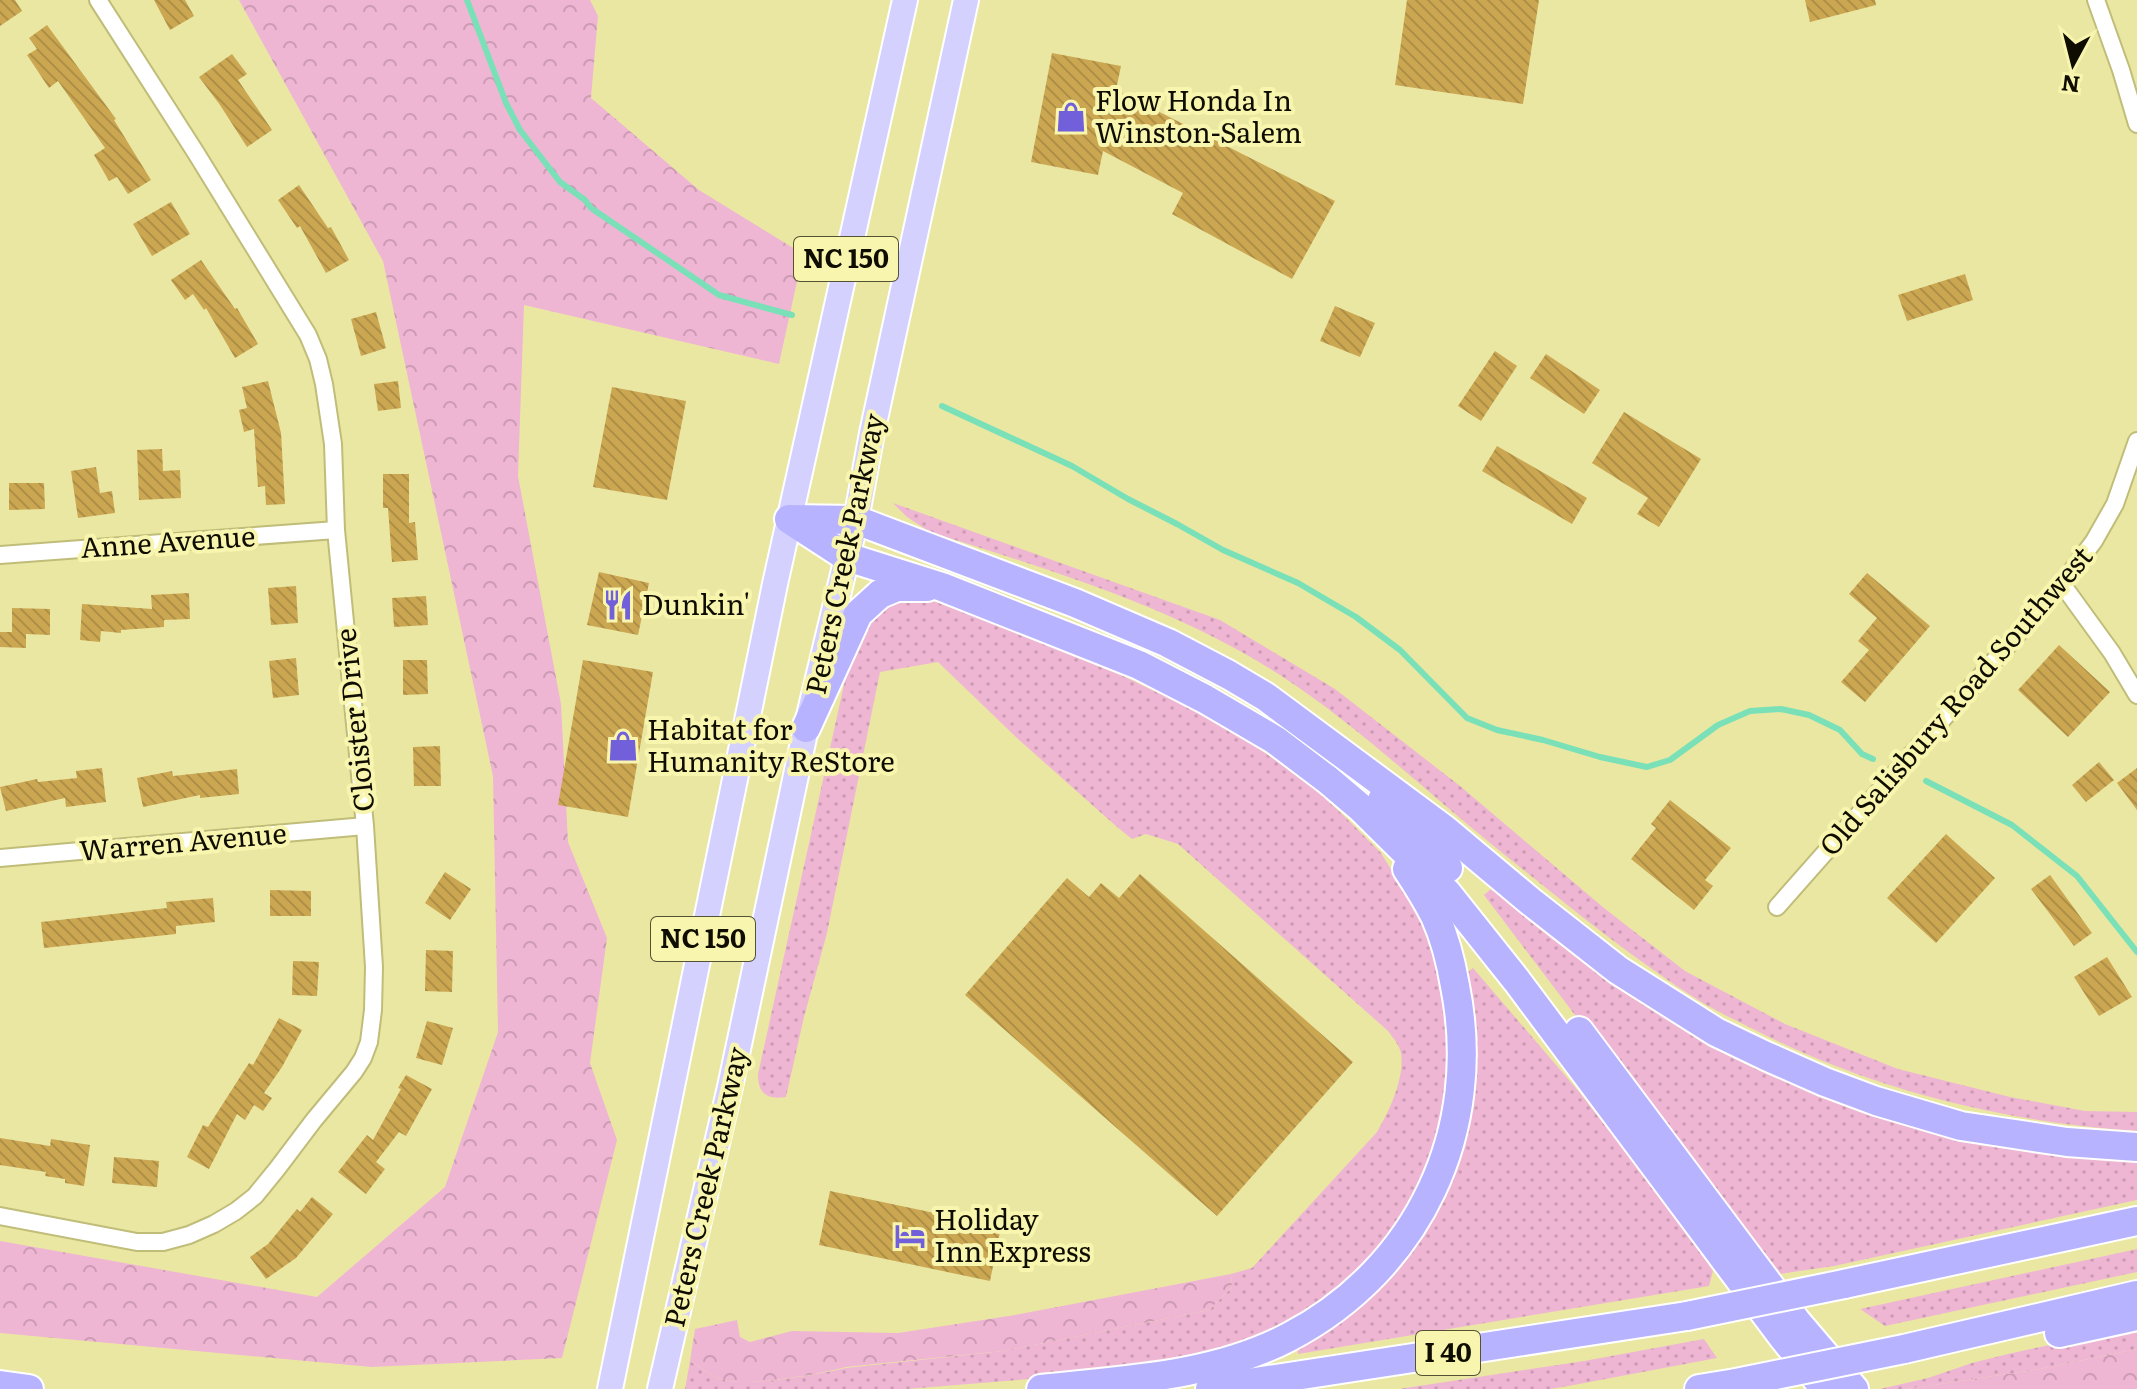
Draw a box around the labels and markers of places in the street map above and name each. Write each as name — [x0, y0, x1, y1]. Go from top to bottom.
place label: Flow Honda In Winston-Salem — [1095, 78, 1302, 152]
shop icon: Flow Honda In Winston-Salem — [1054, 100, 1088, 134]
place label: Dunkin' — [642, 582, 750, 624]
restaurant icon: Dunkin' — [601, 588, 635, 622]
place label: Habitat for Humanity ReStore — [647, 707, 895, 781]
shop icon: Habitat for Humanity ReStore — [606, 729, 640, 763]
place label: Holiday Inn Express — [934, 1197, 1091, 1271]
hotel icon: Holiday Inn Express — [893, 1219, 927, 1253]

